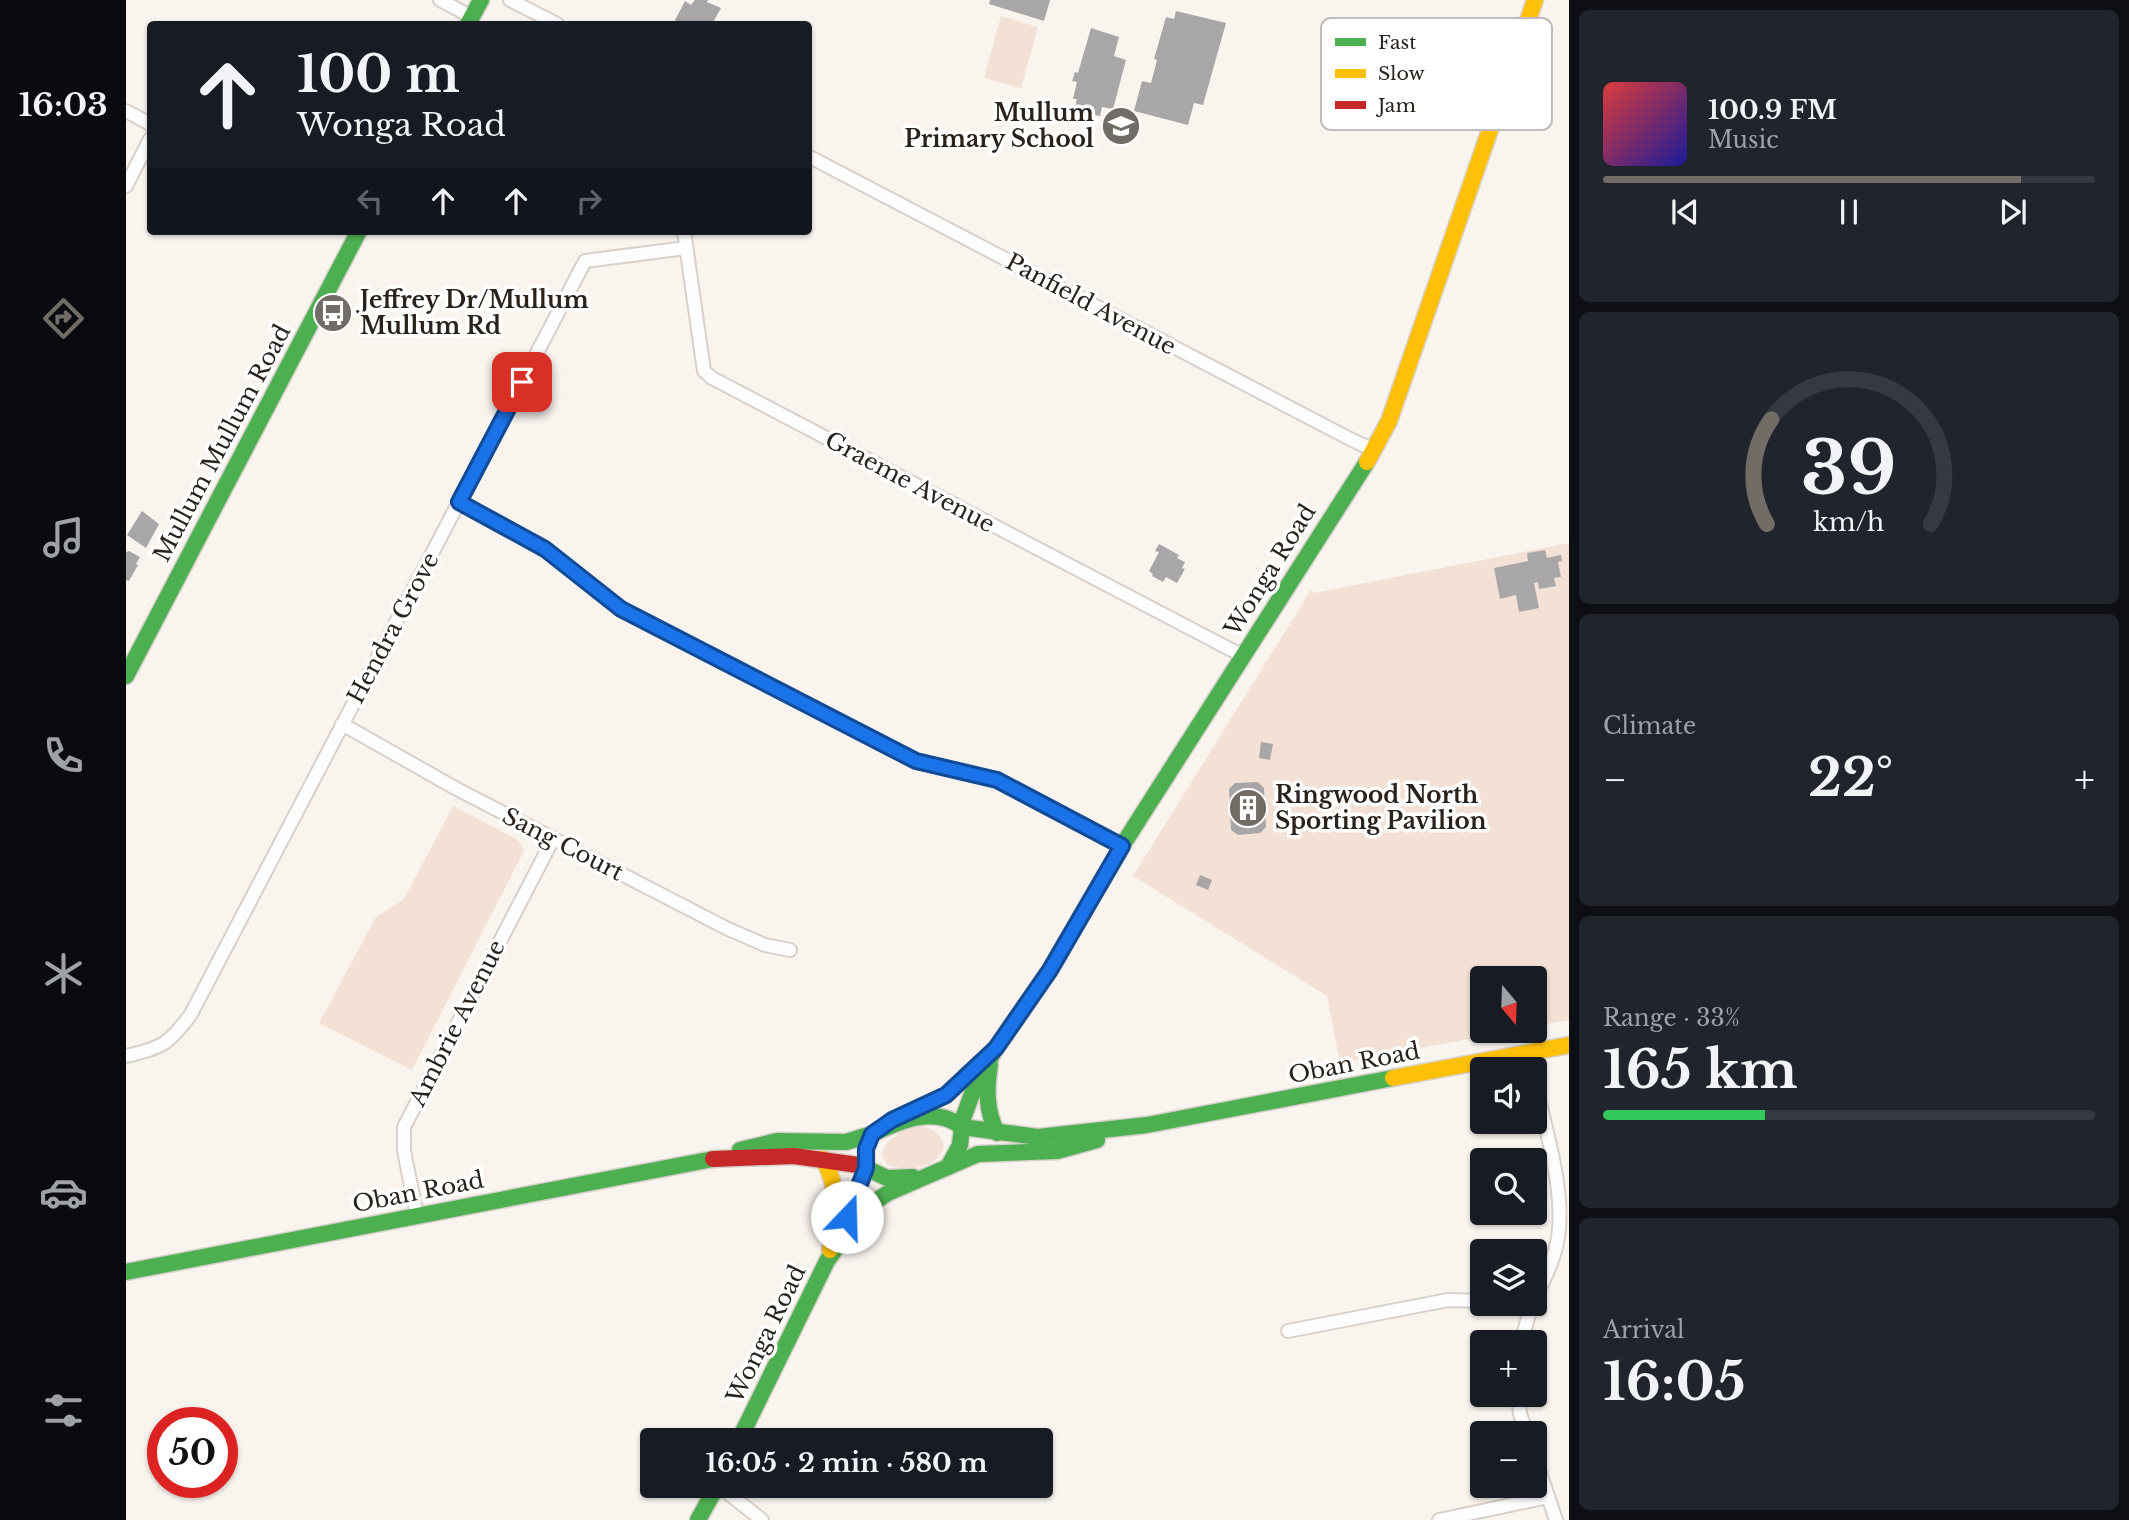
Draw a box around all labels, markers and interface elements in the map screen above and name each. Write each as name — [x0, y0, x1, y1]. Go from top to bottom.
legend — [1321, 18, 1552, 130]
text: Fast — [1378, 31, 1417, 54]
text: 100 m — [297, 44, 460, 105]
icon: ahead — [182, 49, 273, 140]
text: Slow — [1378, 62, 1425, 85]
text: 16:03 — [18, 85, 108, 125]
text: Jam — [1375, 94, 1416, 117]
text: 100.9 FM — [1708, 94, 1837, 126]
place label: Mullum Primary School — [904, 99, 1095, 153]
text: Wonga Road — [297, 105, 506, 145]
school or university icon: Mullum Primary School — [1100, 105, 1142, 147]
text: Music — [1708, 126, 1779, 154]
icon: left — [351, 182, 389, 220]
icon: ahead — [424, 182, 462, 220]
icon: ahead — [497, 182, 535, 220]
icon: right — [570, 182, 608, 220]
icon: previous — [1666, 193, 1704, 231]
icon: pause — [1830, 193, 1868, 231]
icon: next — [1994, 193, 2032, 231]
street label: Panfield Avenue — [1001, 247, 1181, 361]
place label: Jeffrey Dr/Mullum Mullum Rd — [356, 286, 589, 340]
bus stop icon: Jeffrey Dr/Mullum Mullum Rd — [312, 292, 354, 334]
icon: directions — [39, 294, 88, 343]
street label: Mullum Mullum Road — [148, 320, 296, 566]
pin — [492, 352, 552, 412]
icon: arrive — [503, 363, 541, 401]
text: 39 — [1801, 423, 1897, 514]
street label: Graeme Avenue — [820, 426, 1000, 538]
street label: Wonga Road — [1218, 499, 1322, 642]
text: km/h — [1814, 507, 1884, 538]
icon: music — [39, 513, 88, 562]
street label: Hendra Grove — [341, 548, 445, 708]
text: Climate — [1603, 712, 1696, 740]
icon: phone — [39, 731, 88, 780]
text: 22° — [1808, 746, 1893, 810]
text: − — [1603, 756, 1627, 803]
text: + — [2074, 756, 2095, 803]
place label: Ringwood North Sporting Pavilion — [1275, 781, 1487, 835]
building icon: Ringwood North Sporting Pavilion — [1227, 787, 1269, 829]
street label: Sang Court — [498, 802, 628, 887]
street label: Ambrie Avenue — [403, 935, 511, 1112]
icon: climate — [39, 949, 88, 998]
north arrow — [1470, 966, 1547, 1043]
map controls — [1470, 966, 1547, 1498]
text: Range · 33% — [1603, 1004, 1740, 1032]
street label: Oban Road — [1286, 1037, 1422, 1089]
text: 165 km — [1603, 1038, 1798, 1102]
button: sound — [1470, 1057, 1547, 1134]
button: search — [1470, 1148, 1547, 1225]
street label: Oban Road — [350, 1166, 486, 1218]
icon: car — [39, 1168, 88, 1217]
position arrow — [810, 1180, 884, 1254]
button: layers — [1470, 1239, 1547, 1316]
street label: Wonga Road — [720, 1260, 812, 1409]
text: Arrival — [1603, 1316, 1684, 1344]
button: + — [1470, 1330, 1547, 1407]
text: 16:05 — [1603, 1350, 1746, 1414]
icon: filters — [39, 1386, 88, 1435]
speed limit sign: 50 — [147, 1407, 238, 1498]
button: − — [1470, 1421, 1547, 1498]
text: 16:05 · 2 min · 580 m — [706, 1447, 987, 1479]

